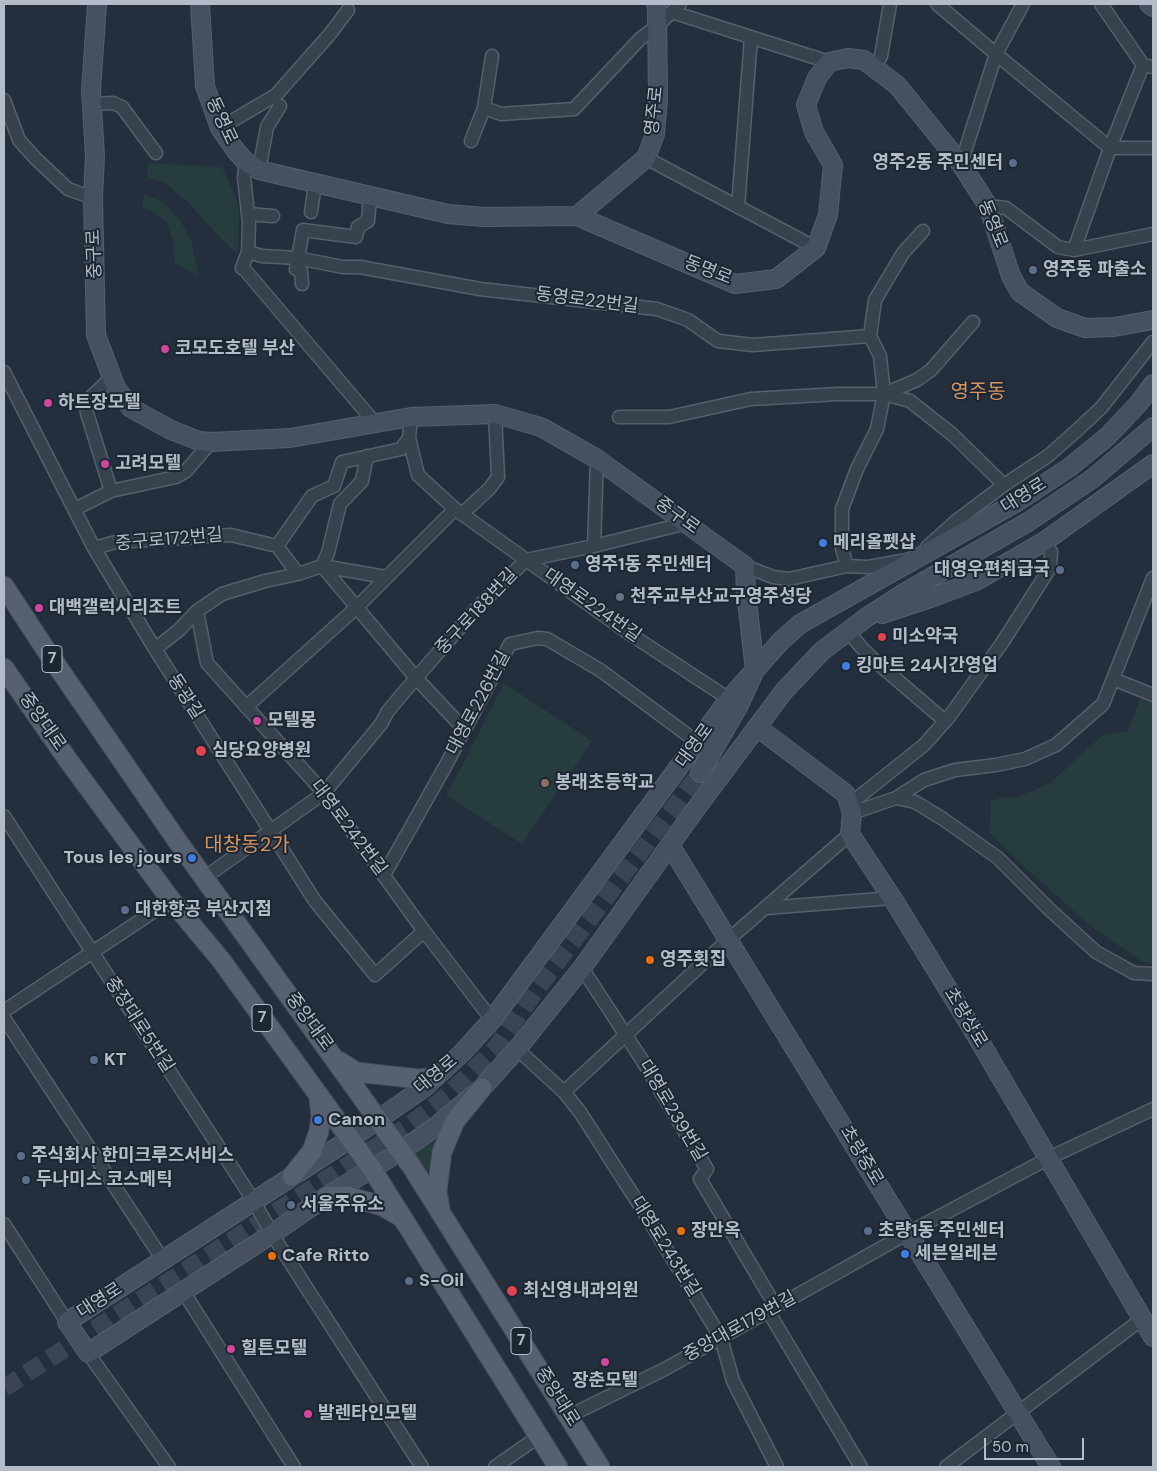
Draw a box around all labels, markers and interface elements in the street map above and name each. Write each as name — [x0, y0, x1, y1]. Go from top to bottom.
street label: 영주로 — [642, 85, 668, 137]
street label: 동영로 — [201, 94, 241, 148]
place label: 영주2동 주민센터 — [872, 152, 1003, 174]
marker: 영주2동 주민센터 — [1007, 157, 1019, 169]
street label: 동영로 — [973, 197, 1011, 251]
street label: 중구로 — [83, 229, 107, 279]
street label: 동명로 — [681, 252, 735, 290]
place label: 영주동 파출소 — [1043, 259, 1147, 281]
marker: 영주동 파출소 — [1027, 264, 1039, 276]
street label: 동영로22번길 — [534, 284, 640, 318]
place label: 코모도호텔 부산 — [175, 338, 295, 360]
marker: 코모도호텔 부산 — [159, 343, 171, 355]
district label: 영주동 — [950, 381, 1006, 405]
place label: 하트장모텔 — [58, 392, 141, 414]
marker: 하트장모텔 — [42, 397, 54, 409]
place label: 고려모텔 — [115, 453, 181, 475]
marker: 고려모텔 — [99, 458, 111, 470]
street label: 대영로 — [997, 474, 1051, 518]
street label: 중구로 — [651, 493, 703, 539]
street label: 중구로172번길 — [114, 525, 224, 555]
place label: 메리올펫샵 — [833, 532, 916, 554]
marker: 메리올펫샵 — [817, 537, 829, 549]
place label: 영주1동 주민센터 — [585, 554, 712, 576]
marker: 영주1동 주민센터 — [569, 559, 581, 571]
place label: 대영우편취급국 — [934, 559, 1050, 581]
street label: 중구로188번길 — [431, 564, 523, 660]
street label: 대영로224번길 — [539, 564, 645, 648]
marker: 대영우편취급국 — [1054, 564, 1066, 576]
place label: 천주교부산교구영주성당 — [630, 586, 812, 608]
marker: 천주교부산교구영주성당 — [614, 591, 626, 603]
place label: 대백갤럭시리조트 — [49, 597, 181, 619]
marker: 대백갤럭시리조트 — [33, 602, 45, 614]
place label: 미소약국 — [892, 626, 958, 648]
marker: 미소약국 — [876, 631, 888, 643]
road number: 7 — [42, 646, 62, 672]
street label: 대영로226번길 — [443, 647, 515, 759]
place label: 킹마트 24시간영업 — [856, 655, 998, 677]
marker: 킹마트 24시간영업 — [840, 660, 852, 672]
street label: 동광길 — [162, 670, 208, 724]
street label: 중앙대로 — [14, 689, 70, 755]
place label: 모텔몽 — [267, 710, 317, 732]
marker: 모텔몽 — [251, 715, 263, 727]
street label: 대영로 — [672, 720, 718, 772]
place label: 심당요양병원 — [212, 740, 311, 762]
marker: 심당요양병원 — [194, 744, 208, 758]
place label: 봉래초등학교 — [555, 772, 654, 794]
street label: 대영로242번길 — [305, 776, 391, 880]
marker: 봉래초등학교 — [539, 777, 551, 789]
district label: 대창동2가 — [204, 834, 290, 858]
place label: Tous les jours — [64, 847, 182, 869]
marker: Tous les jours — [186, 852, 198, 864]
place label: 대한항공 부산지점 — [135, 899, 272, 921]
marker: 대한항공 부산지점 — [119, 904, 131, 916]
place label: 영주횟집 — [660, 949, 726, 971]
marker: 영주횟집 — [644, 954, 656, 966]
street label: 충장대로5번길 — [100, 973, 178, 1077]
street label: 초량상로 — [939, 984, 991, 1052]
street label: 중앙대로 — [281, 989, 337, 1055]
road number: 7 — [252, 1004, 272, 1032]
place label: KT — [104, 1049, 126, 1071]
street label: 대영로 — [410, 1051, 462, 1099]
marker: KT — [88, 1054, 100, 1066]
street label: 대영로239번길 — [633, 1056, 711, 1166]
place label: Canon — [328, 1109, 385, 1131]
marker: Canon — [312, 1114, 324, 1126]
street label: 초량중로 — [835, 1122, 887, 1190]
place label: 주식회사 한미크루즈서비스 — [31, 1145, 234, 1167]
marker: 주식회사 한미크루즈서비스 — [15, 1150, 27, 1162]
place label: 두나미스 코스메틱 — [36, 1169, 173, 1191]
marker: 두나미스 코스메틱 — [20, 1174, 32, 1186]
street label: 대영로243번길 — [626, 1193, 704, 1301]
place label: 서울주유소 — [301, 1194, 384, 1216]
marker: 서울주유소 — [285, 1199, 297, 1211]
place label: 장만옥 — [691, 1220, 741, 1242]
place label: 초량1동 주민센터 — [878, 1220, 1005, 1242]
marker: 장만옥 — [675, 1225, 687, 1237]
marker: 초량1동 주민센터 — [862, 1225, 874, 1237]
place label: 세븐일레븐 — [915, 1243, 998, 1265]
place label: Cafe Ritto — [282, 1245, 370, 1267]
marker: 세븐일레븐 — [899, 1248, 911, 1260]
marker: Cafe Ritto — [266, 1250, 278, 1262]
place label: S-Oil — [419, 1270, 464, 1292]
marker: S-Oil — [403, 1275, 415, 1287]
street label: 대영로 — [73, 1278, 127, 1324]
place label: 최신영내과의원 — [523, 1280, 639, 1302]
marker: 최신영내과의원 — [505, 1284, 519, 1298]
street label: 중앙대로179번길 — [680, 1287, 800, 1367]
road number: 7 — [511, 1328, 531, 1354]
place label: 힐튼모텔 — [241, 1338, 307, 1360]
marker: 힐튼모텔 — [225, 1343, 237, 1355]
marker: 장춘모텔 — [599, 1356, 611, 1368]
street label: 중앙대로 — [530, 1363, 584, 1431]
place label: 장춘모텔 — [572, 1370, 638, 1392]
place label: 발렌타인모텔 — [318, 1403, 417, 1425]
marker: 발렌타인모텔 — [302, 1408, 314, 1420]
scale bar — [987, 1428, 1087, 1460]
text: 50 m — [992, 1437, 1029, 1457]

